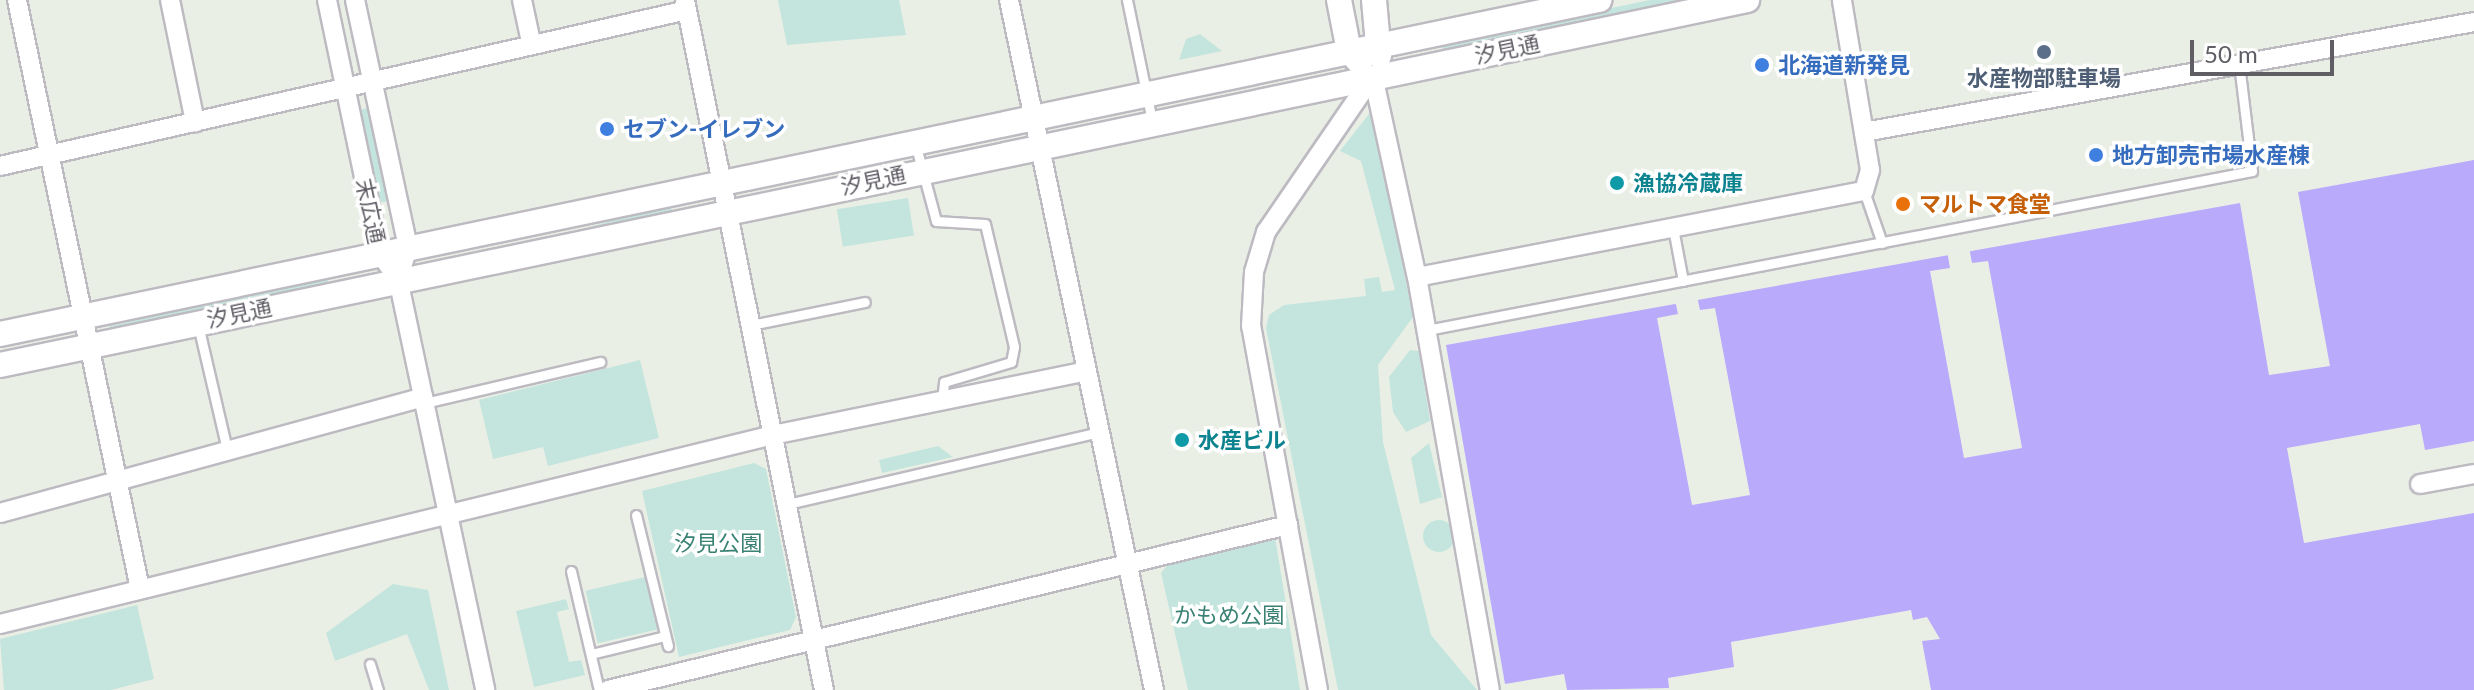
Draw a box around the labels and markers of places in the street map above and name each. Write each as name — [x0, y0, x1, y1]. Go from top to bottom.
marker: 水産物部駐車場 — [2035, 43, 2053, 61]
place label: 北海道新発見 — [1778, 52, 1910, 78]
marker: 北海道新発見 — [1753, 56, 1771, 74]
place label: 水産物部駐車場 — [1967, 65, 2121, 91]
place label: セブン-イレブン — [623, 116, 785, 142]
marker: セブン-イレブン — [598, 120, 616, 138]
place label: 地方卸売市場水産棟 — [2112, 142, 2310, 168]
marker: 地方卸売市場水産棟 — [2087, 146, 2105, 164]
place label: 漁協冷蔵庫 — [1633, 170, 1743, 196]
marker: 漁協冷蔵庫 — [1608, 174, 1626, 192]
place label: マルトマ食堂 — [1919, 191, 2051, 217]
marker: マルトマ食堂 — [1894, 195, 1912, 213]
place label: 水産ビル — [1198, 427, 1286, 453]
marker: 水産ビル — [1173, 431, 1191, 449]

